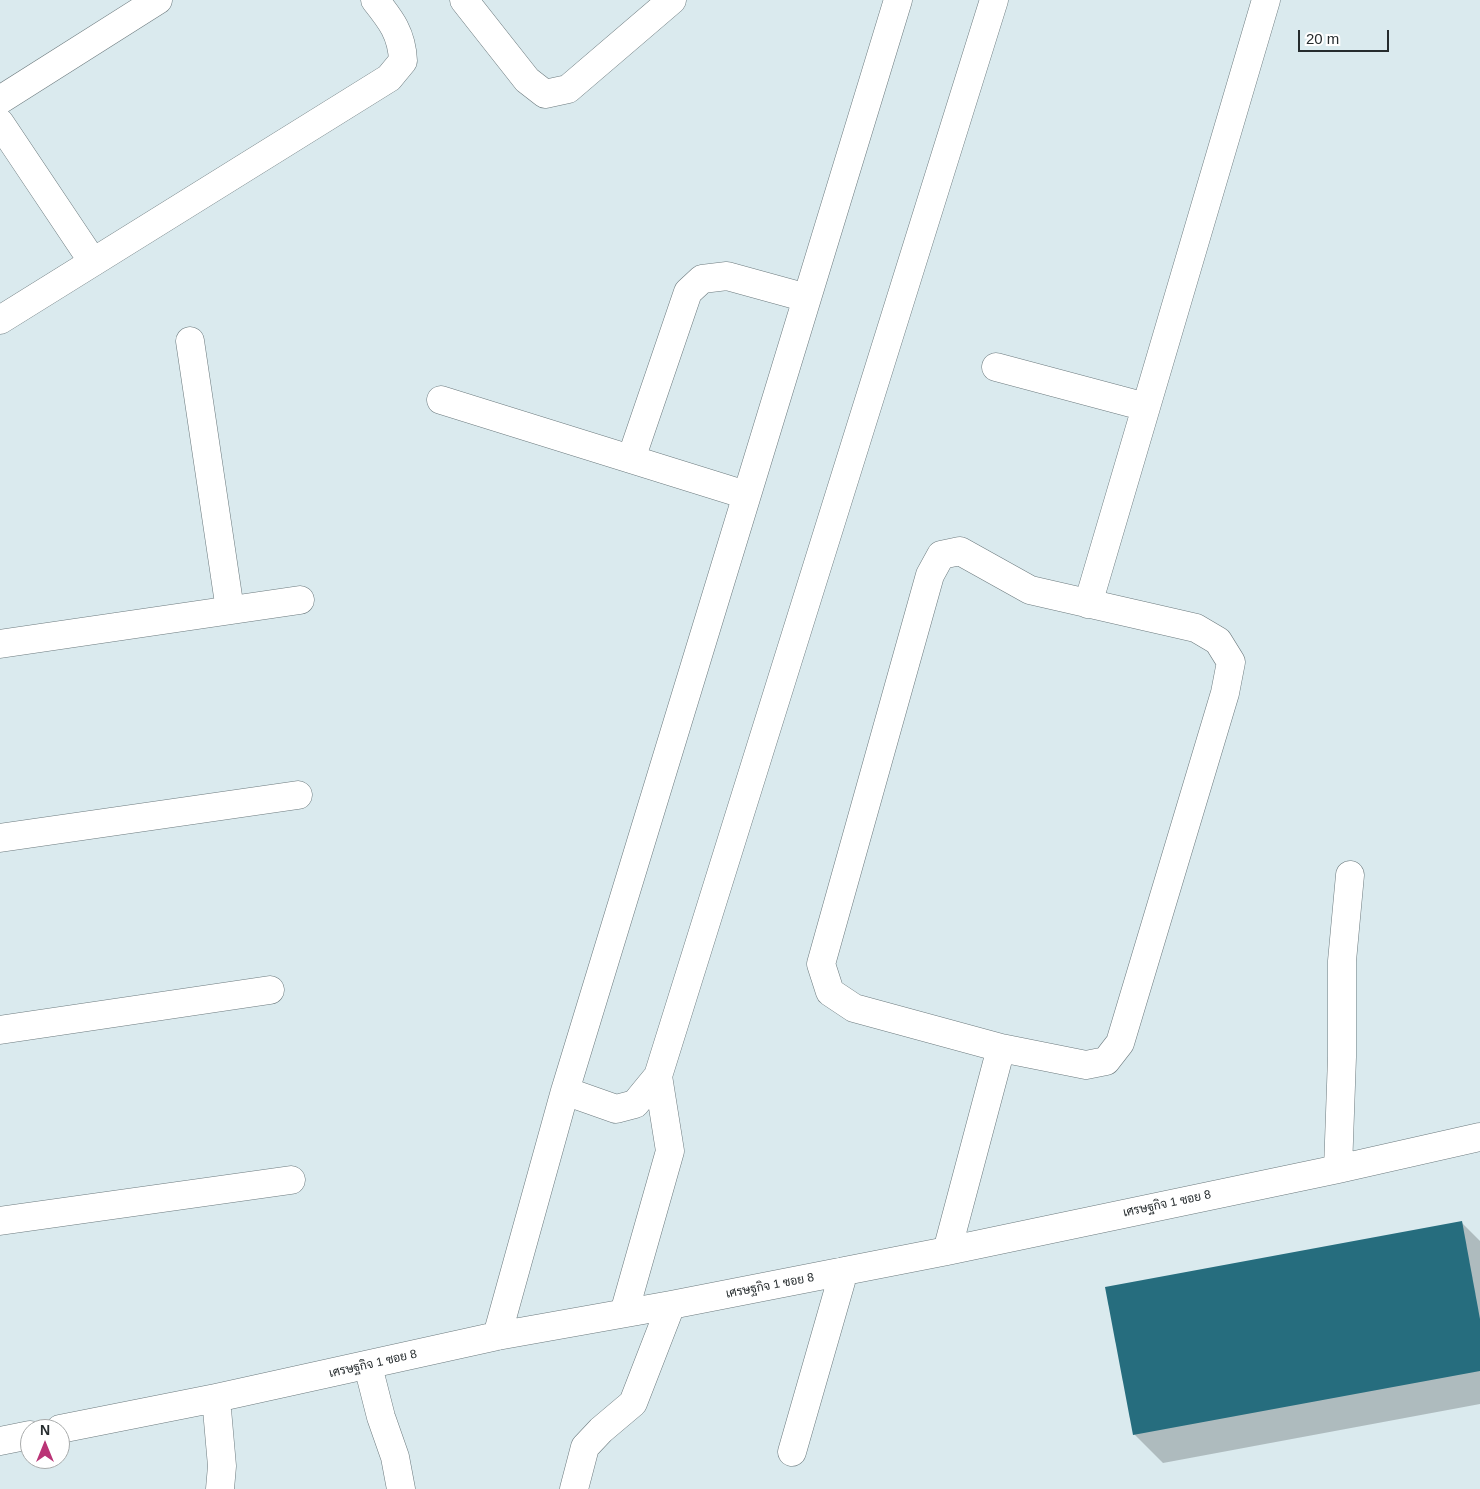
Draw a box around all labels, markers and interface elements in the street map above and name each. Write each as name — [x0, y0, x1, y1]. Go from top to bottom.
scale bar — [1300, 20, 1391, 52]
text: 20 m — [1306, 30, 1339, 47]
street label: เศรษฐกิจ 1 ซอย 8 — [1122, 1188, 1212, 1220]
street label: เศรษฐกิจ 1 ซอย 8 — [725, 1270, 815, 1302]
street label: เศรษฐกิจ 1 ซอย 8 — [328, 1347, 418, 1381]
north arrow — [20, 1419, 70, 1469]
text: N — [40, 1422, 50, 1438]

